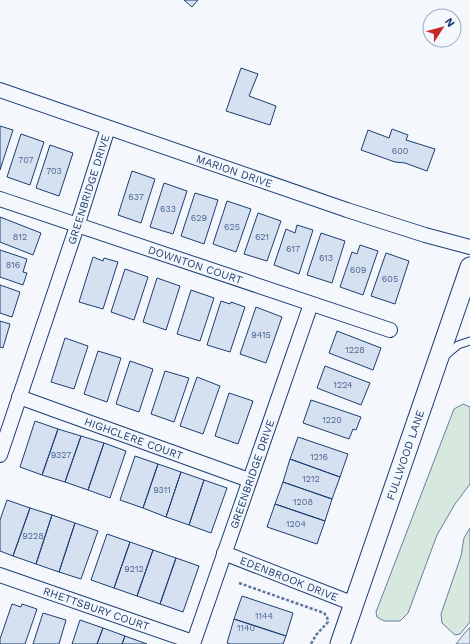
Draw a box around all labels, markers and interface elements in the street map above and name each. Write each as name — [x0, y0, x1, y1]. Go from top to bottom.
north arrow — [422, 8, 462, 48]
text: N — [442, 15, 457, 30]
street label: GREENBRIDGE DRIVE — [65, 133, 113, 246]
house number: 600 — [392, 146, 409, 156]
street label: MARION DRIVE — [194, 152, 274, 191]
house number: 707 — [18, 155, 34, 165]
house number: 703 — [46, 166, 62, 176]
house number: 637 — [128, 192, 144, 202]
house number: 633 — [160, 204, 176, 214]
house number: 629 — [191, 213, 207, 223]
house number: 625 — [224, 222, 240, 232]
house number: 812 — [13, 232, 27, 242]
house number: 621 — [255, 232, 269, 242]
street label: DOWNTON COURT — [146, 243, 244, 287]
house number: 617 — [286, 244, 300, 254]
house number: 613 — [319, 253, 333, 263]
house number: 816 — [6, 260, 20, 270]
house number: 609 — [350, 265, 366, 275]
house number: 605 — [382, 274, 398, 284]
house number: 9415 — [251, 330, 271, 340]
house number: 1228 — [345, 345, 365, 355]
house number: 1224 — [333, 380, 353, 390]
street label: FULLWOOD LANE — [384, 408, 427, 502]
street label: HIGHCLERE COURT — [82, 415, 185, 463]
house number: 1220 — [322, 415, 342, 425]
street label: GREENBRIDGE DRIVE — [228, 418, 277, 530]
house number: 9327 — [51, 450, 71, 460]
house number: 1216 — [310, 452, 328, 462]
house number: 1212 — [302, 474, 320, 484]
house number: 9311 — [153, 485, 171, 495]
house number: 1208 — [293, 497, 313, 507]
house number: 1204 — [286, 519, 306, 529]
house number: 9228 — [22, 531, 44, 541]
street label: EDENBROOK DRIVE — [238, 554, 340, 604]
house number: 9212 — [124, 564, 144, 574]
street label: RHETTSBURY COURT — [41, 584, 151, 633]
house number: 1144 — [255, 611, 274, 621]
house number: 1140 — [237, 623, 255, 633]

